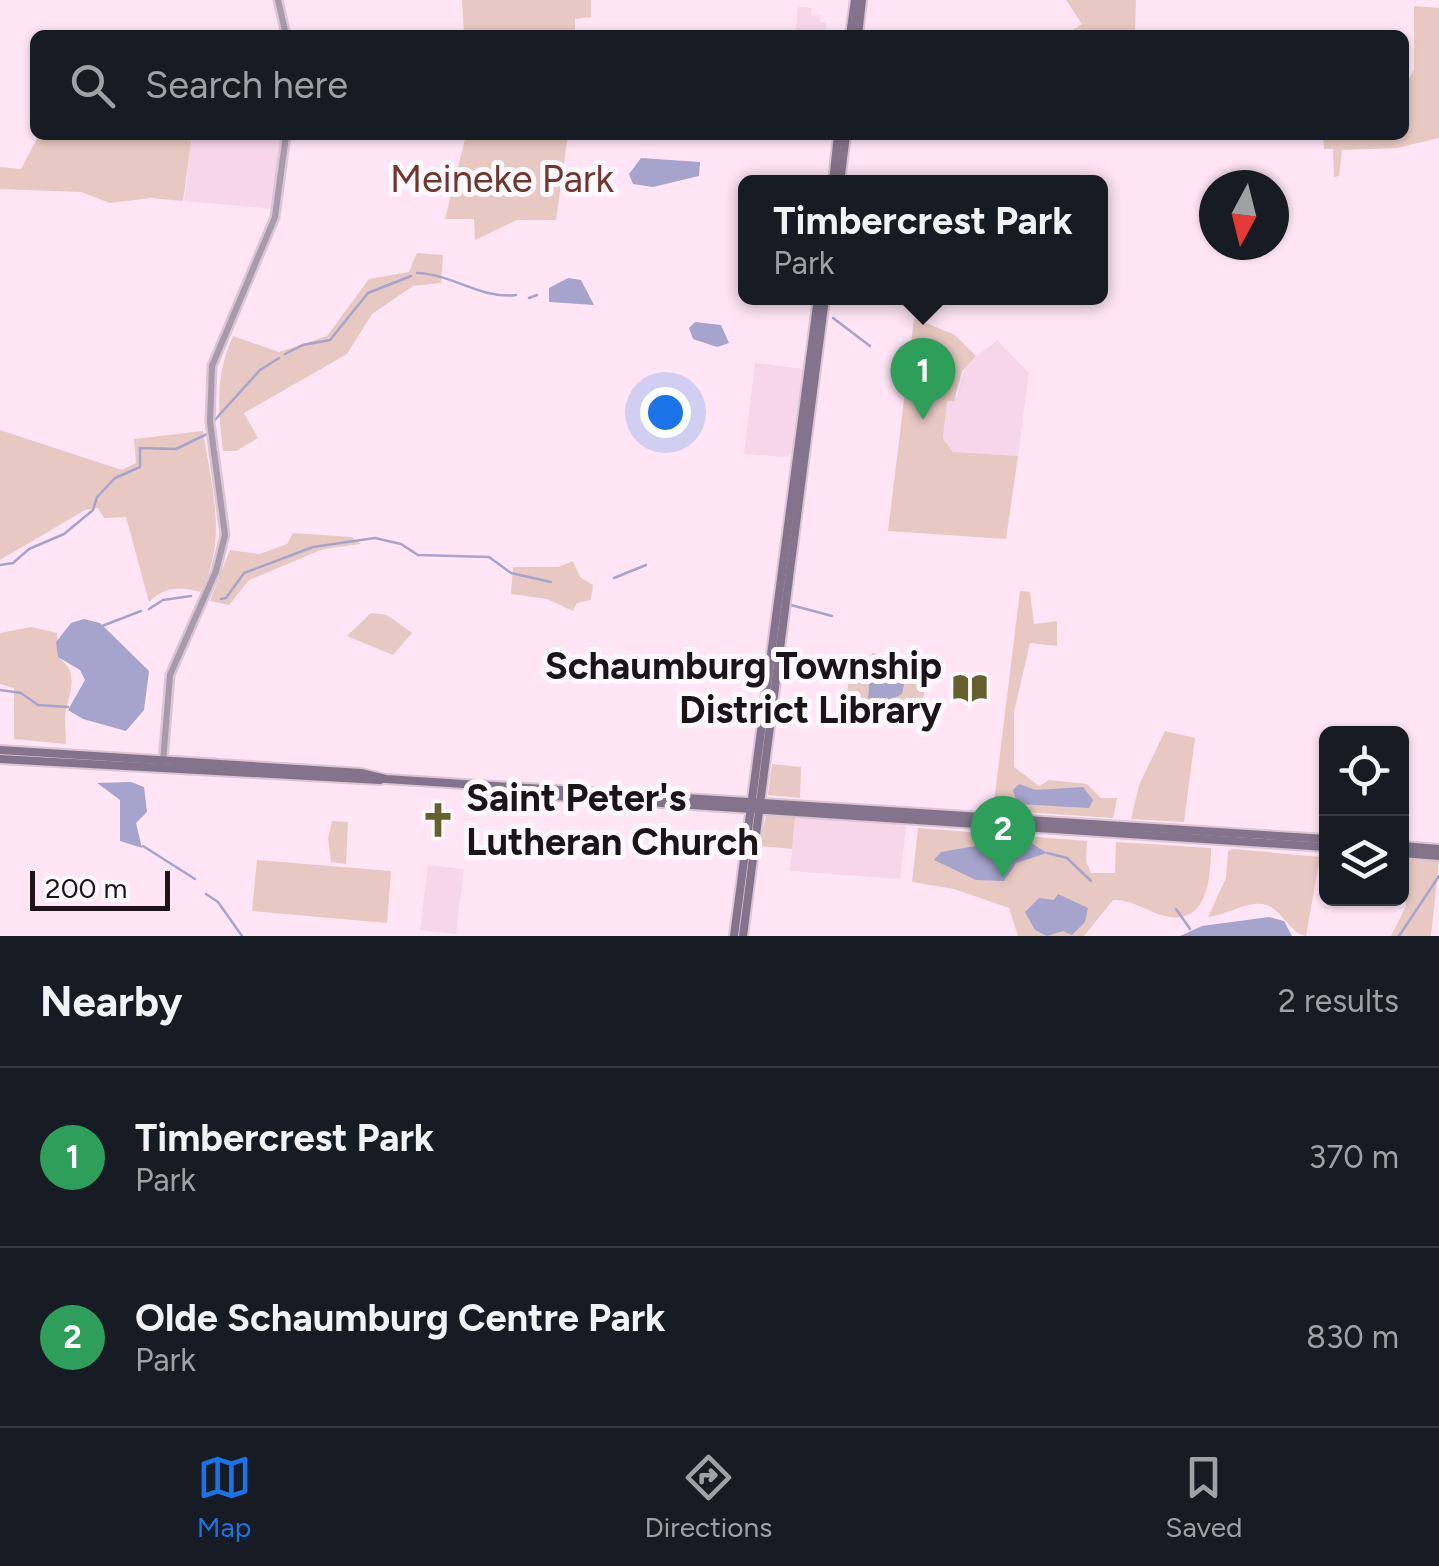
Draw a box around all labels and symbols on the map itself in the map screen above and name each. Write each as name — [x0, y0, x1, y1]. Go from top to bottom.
park label: Meineke Park — [390, 156, 615, 202]
north arrow — [1199, 170, 1289, 260]
pin: 1 — [890, 338, 956, 420]
your location — [640, 387, 691, 438]
place label: Schaumburg Township District Library — [545, 643, 942, 733]
library icon: Schaumburg Township District Library — [951, 669, 989, 707]
place label: Saint Peter's Lutheran Church — [466, 775, 759, 865]
pin: 2 — [970, 796, 1036, 878]
church icon: Saint Peter's Lutheran Church — [419, 801, 457, 839]
scale bar — [30, 866, 170, 910]

